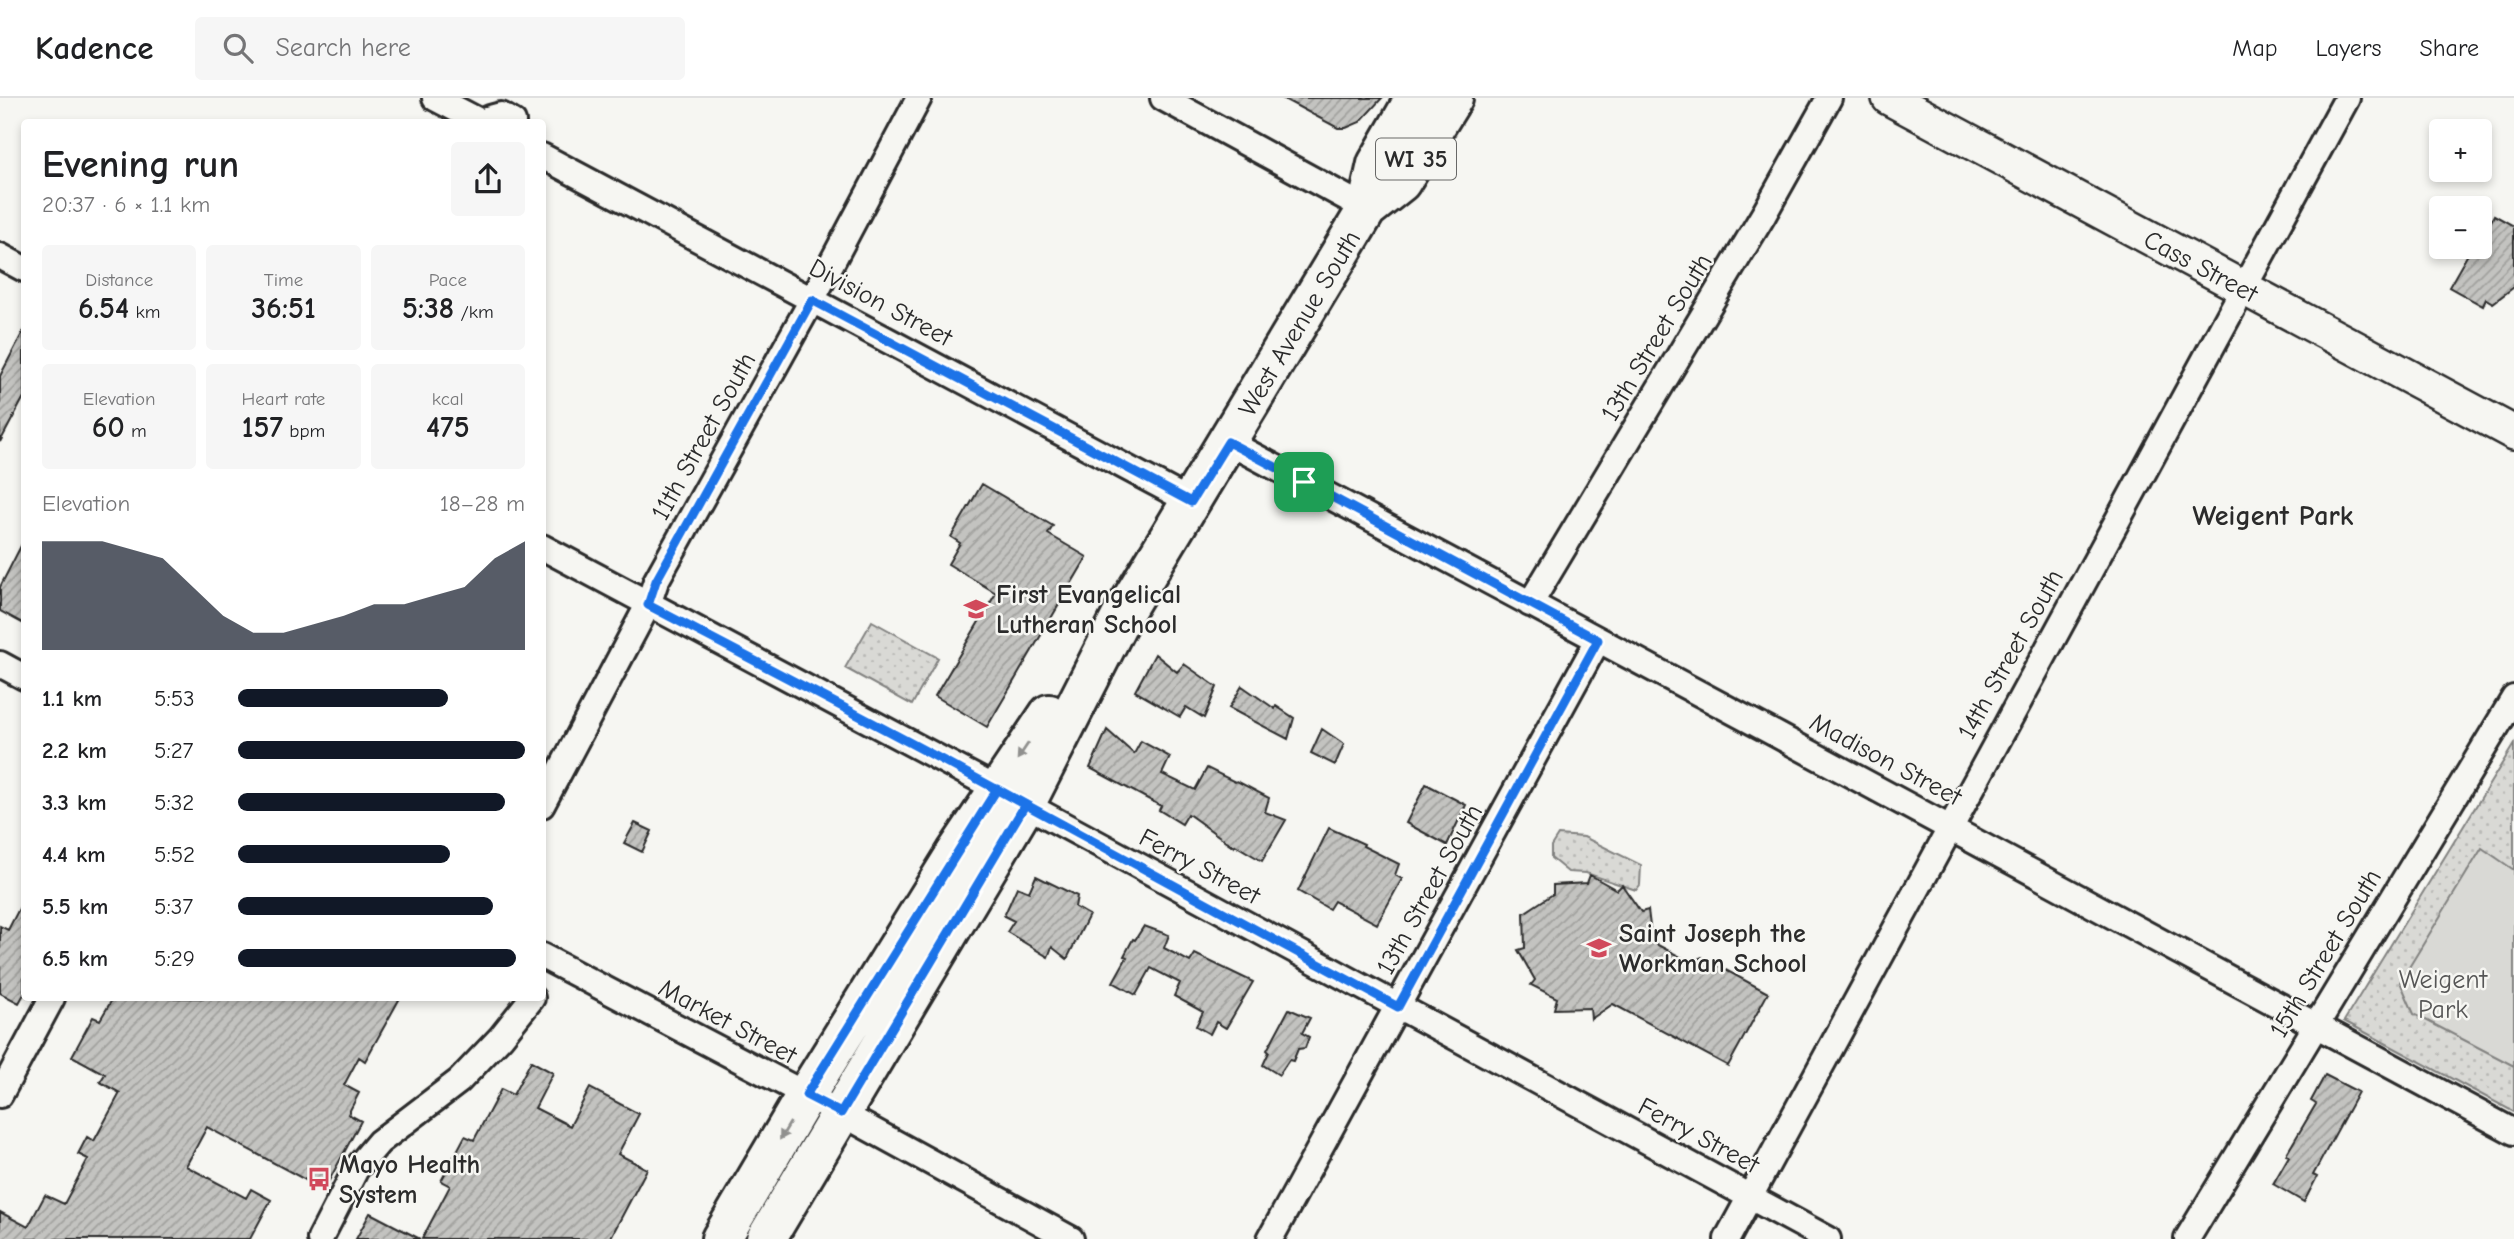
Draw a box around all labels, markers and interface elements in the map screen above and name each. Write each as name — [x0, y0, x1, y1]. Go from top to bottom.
search box — [195, 17, 685, 80]
text: Kadence — [35, 29, 153, 67]
icon: search — [219, 29, 257, 67]
text: Search here — [275, 33, 411, 63]
text: Map — [2232, 34, 2278, 62]
text: Layers — [2316, 34, 2381, 62]
text: Share — [2419, 34, 2479, 62]
map controls — [2429, 119, 2492, 259]
button: + — [2429, 119, 2492, 182]
road number: WI 35 — [1376, 138, 1456, 180]
button: share — [451, 142, 525, 216]
text: Evening run — [42, 143, 239, 187]
text: 20:37 · 6 × 1.1 km — [42, 191, 210, 218]
button: − — [2429, 196, 2492, 259]
street label: Cass Street — [2138, 224, 2264, 310]
street label: West Avenue South — [1233, 225, 1367, 422]
street label: 13th Street South — [1595, 248, 1719, 427]
street label: Division Street — [804, 253, 959, 354]
text: Distance — [85, 269, 153, 291]
text: Time — [264, 269, 303, 291]
text: Pace — [429, 269, 467, 291]
text: 6.54 — [78, 291, 129, 326]
text: 36:51 — [251, 291, 316, 326]
text: 5:38 — [402, 291, 454, 326]
text: km — [129, 301, 160, 323]
text: /km — [454, 301, 494, 323]
street label: 11th Street South — [645, 347, 762, 526]
text: Elevation — [83, 388, 156, 410]
text: Heart rate — [242, 388, 325, 410]
text: kcal — [432, 388, 464, 410]
text: 60 — [92, 410, 125, 445]
text: 157 — [242, 410, 283, 445]
text: 475 — [426, 410, 470, 445]
text: m — [125, 420, 147, 442]
text: bpm — [283, 420, 325, 442]
pin — [1274, 452, 1334, 512]
icon: arrive — [1285, 463, 1323, 501]
text: Elevation — [42, 490, 130, 517]
text: 18–28 m — [440, 490, 525, 517]
district label: Weigent Park — [2193, 500, 2354, 532]
street label: 14th Street South — [1952, 564, 2070, 745]
place label: First Evangelical Lutheran School — [996, 580, 1181, 640]
school or university icon: First Evangelical Lutheran School — [962, 595, 990, 623]
text: 1.1 km — [42, 685, 102, 712]
text: 5:53 — [154, 685, 195, 712]
street label: Madison Street — [1805, 707, 1968, 813]
text: 2.2 km — [42, 737, 107, 764]
text: 5:27 — [154, 737, 194, 764]
one-way arrow — [1016, 742, 1030, 760]
text: 3.3 km — [42, 789, 107, 816]
text: 5:32 — [154, 789, 194, 816]
street label: 13th Street South — [1371, 799, 1489, 980]
street label: Ferry Street — [1134, 823, 1266, 912]
text: 4.4 km — [42, 841, 105, 868]
text: 5:52 — [154, 841, 195, 868]
street label: 15th Street South — [2264, 864, 2388, 1043]
text: 5.5 km — [42, 893, 108, 920]
text: 5:37 — [154, 893, 193, 920]
place label: Saint Joseph the Workman School — [1619, 919, 1807, 979]
school or university icon: Saint Joseph the Workman School — [1585, 934, 1613, 962]
text: 6.5 km — [42, 945, 108, 972]
text: 5:29 — [154, 945, 195, 972]
park label: Weigent Park — [2399, 965, 2489, 1025]
street label: Market Street — [653, 973, 803, 1071]
street label: Ferry Street — [1633, 1092, 1765, 1181]
one-way arrow — [779, 1121, 791, 1140]
place label: Mayo Health System — [339, 1150, 480, 1210]
bus stop icon: Mayo Health System — [305, 1165, 333, 1193]

